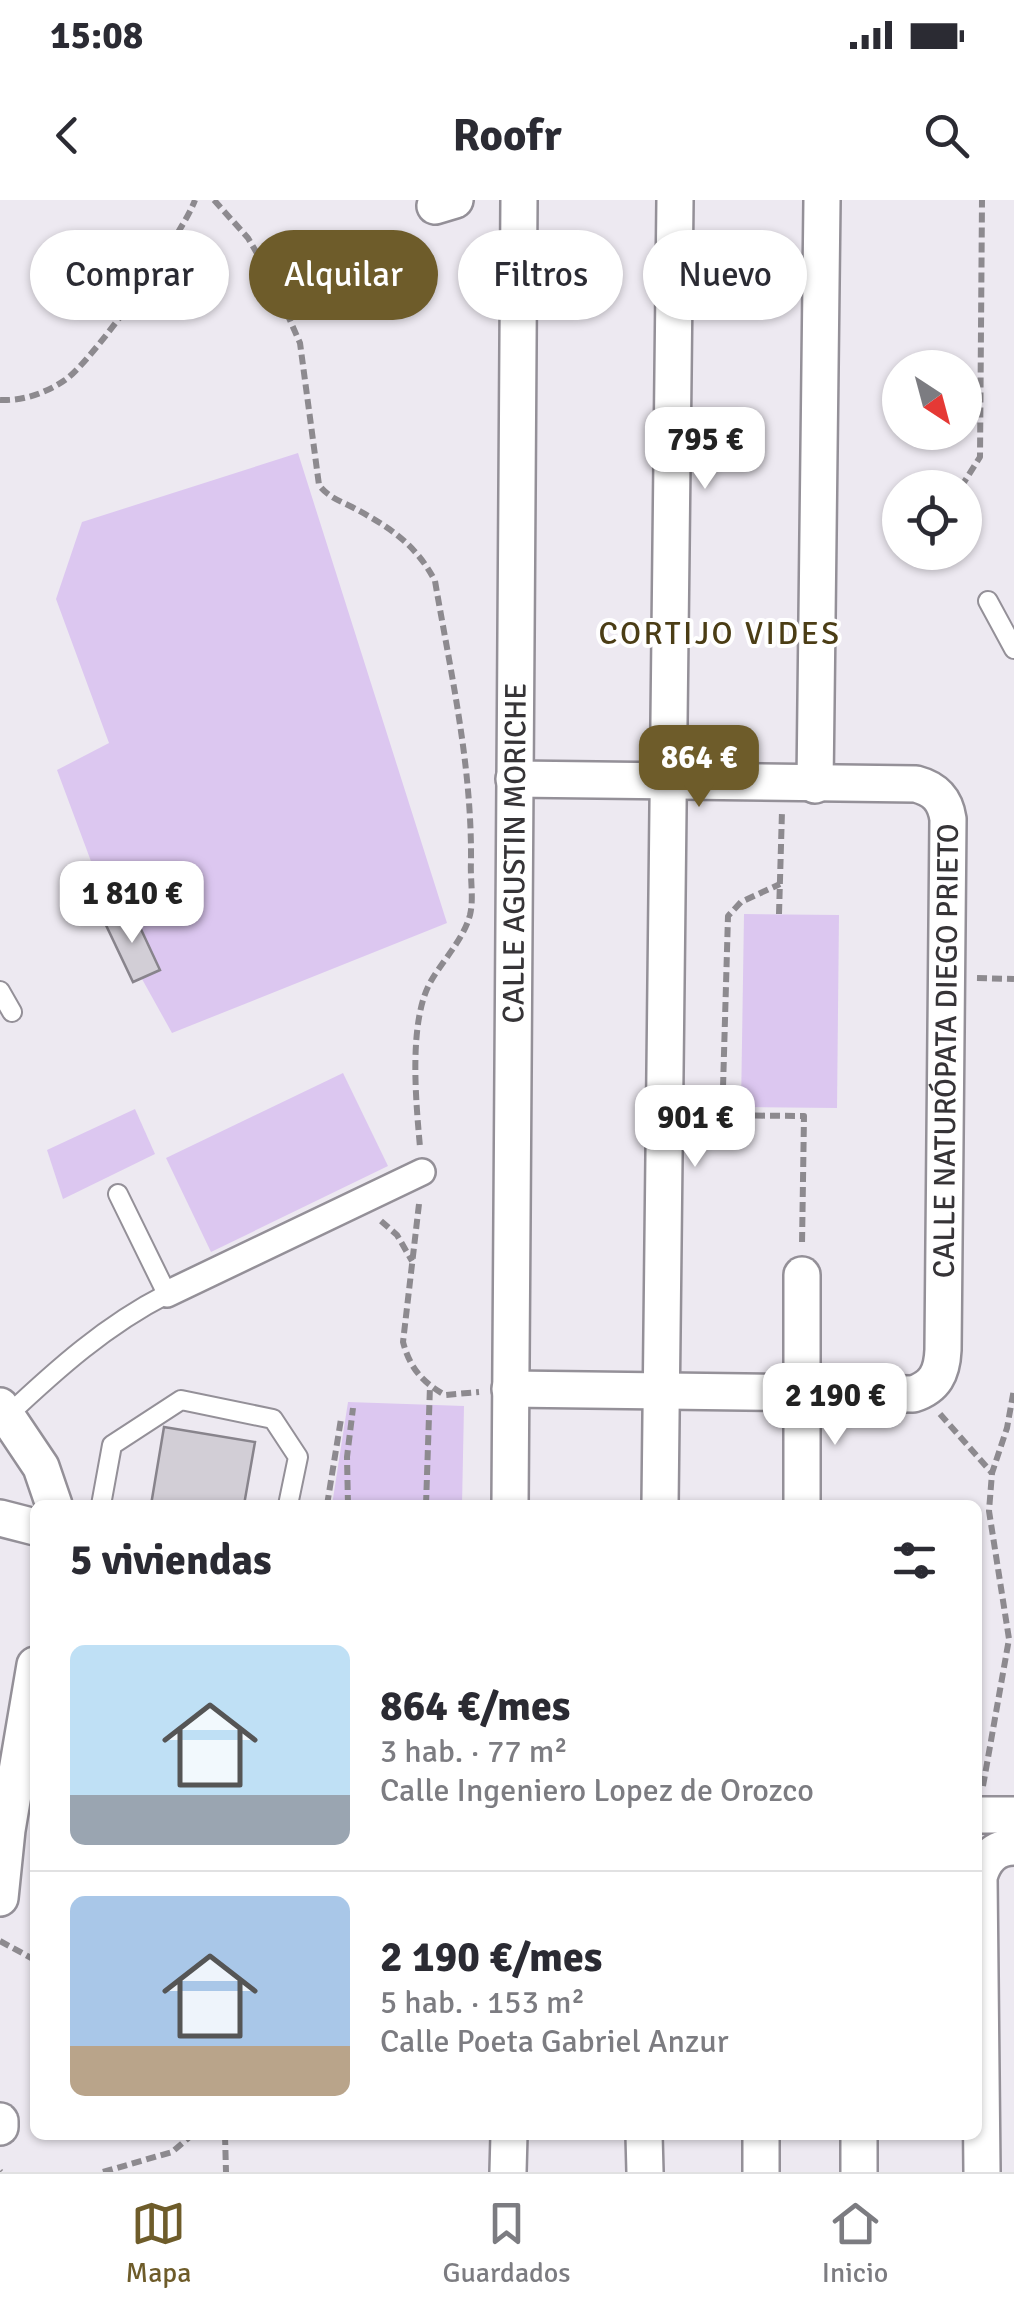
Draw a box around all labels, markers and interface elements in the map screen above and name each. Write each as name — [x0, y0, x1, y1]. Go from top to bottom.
text: 15:08 — [50, 12, 143, 59]
icon: back — [40, 108, 95, 163]
text: Roofr — [452, 108, 562, 163]
icon: search — [919, 108, 974, 163]
chip: Comprar — [30, 230, 229, 320]
chip: Alquilar — [249, 230, 438, 320]
chip: Filtros — [458, 230, 623, 320]
chip: Nuevo — [643, 230, 807, 320]
north arrow — [882, 350, 982, 450]
map controls — [882, 350, 982, 570]
pin: 795 € — [635, 407, 775, 492]
text: 795 € — [667, 420, 743, 459]
button: locate — [882, 470, 982, 570]
district label: CORTIJO VIDES — [598, 614, 842, 653]
street label: CALLE AGUSTIN MORICHE — [495, 683, 535, 1024]
pin: 864 € — [629, 725, 769, 810]
text: 864 € — [661, 738, 737, 777]
street label: CALLE NATURÓPATA DIEGO PRIETO — [926, 823, 967, 1278]
pin: 1 810 € — [40, 861, 224, 946]
text: 1 810 € — [82, 874, 182, 913]
pin: 901 € — [625, 1085, 765, 1170]
text: 901 € — [657, 1098, 733, 1137]
pin: 2 190 € — [743, 1363, 927, 1448]
text: 2 190 € — [785, 1376, 885, 1415]
icon: filters — [887, 1533, 942, 1588]
text: 5 viviendas — [70, 1535, 272, 1586]
text: 864 €/mes — [380, 1681, 570, 1732]
icon: home — [150, 1685, 270, 1805]
text: 3 hab. · 77 m² — [380, 1732, 568, 1771]
text: Calle Ingeniero Lopez de Orozco — [380, 1771, 814, 1810]
text: 2 190 €/mes — [380, 1932, 602, 1983]
icon: home — [150, 1936, 270, 2056]
text: 5 hab. · 153 m² — [380, 1983, 585, 2022]
text: Calle Poeta Gabriel Anzur — [380, 2022, 729, 2061]
tab: Mapa — [126, 2196, 191, 2290]
tab: Guardados — [442, 2196, 571, 2290]
tab: Inicio — [822, 2196, 888, 2290]

